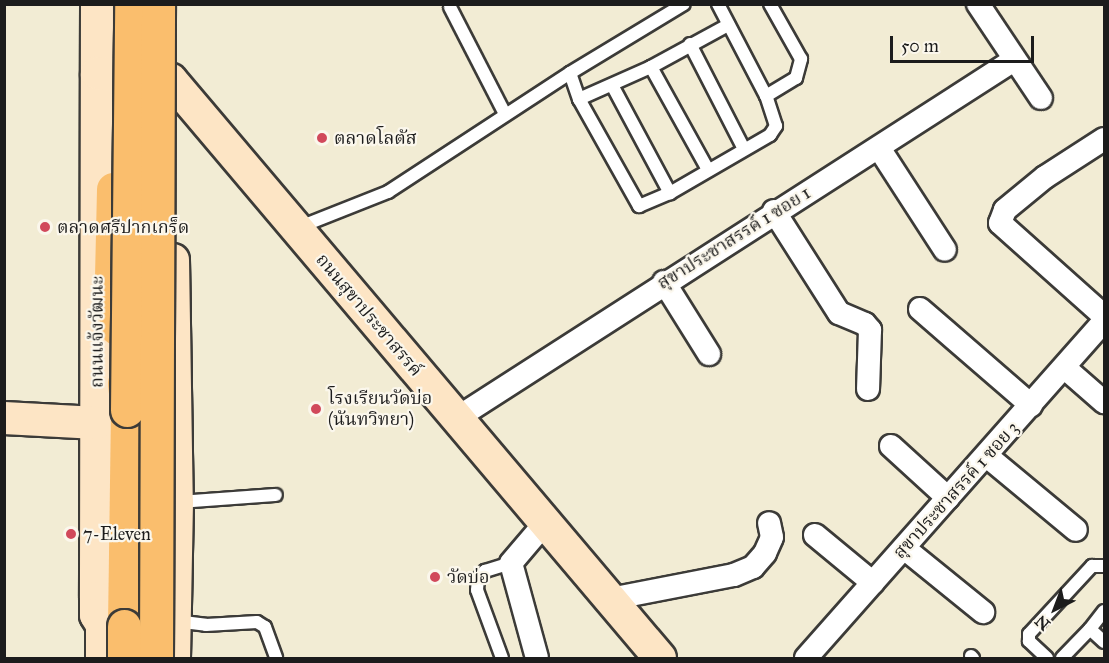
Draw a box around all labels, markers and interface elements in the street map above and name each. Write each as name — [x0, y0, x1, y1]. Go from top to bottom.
scale bar — [893, 24, 1037, 62]
text: 50 m — [901, 35, 939, 57]
place label: ตลาดโลตัส — [334, 127, 417, 149]
marker: ตลาดโลตัส — [315, 131, 329, 145]
street label: สุขาประชาสรรค์ 1 ซอย 1 — [653, 182, 815, 294]
place label: ตลาดศรีปากเกร็ด — [57, 216, 189, 238]
marker: ตลาดศรีปากเกร็ด — [38, 220, 52, 234]
street label: ถนนสุขาประชาสรรค์ — [311, 249, 427, 381]
street label: ถนนแจ้งวัฒนะ — [86, 276, 108, 388]
place label: โรงเรียนวัดบ่อ (นันทวิทยา) — [328, 388, 432, 430]
marker: โรงเรียนวัดบ่อ (นันทวิทยา) — [309, 402, 323, 416]
street label: สุขาประชาสรรค์ 1 ซอย 3 — [889, 417, 1023, 563]
place label: 7-Eleven — [83, 523, 151, 545]
marker: 7-Eleven — [64, 527, 78, 541]
place label: วัดบ่อ — [447, 566, 490, 588]
marker: วัดบ่อ — [428, 570, 442, 584]
north arrow — [1025, 579, 1085, 639]
text: N — [1031, 611, 1054, 634]

